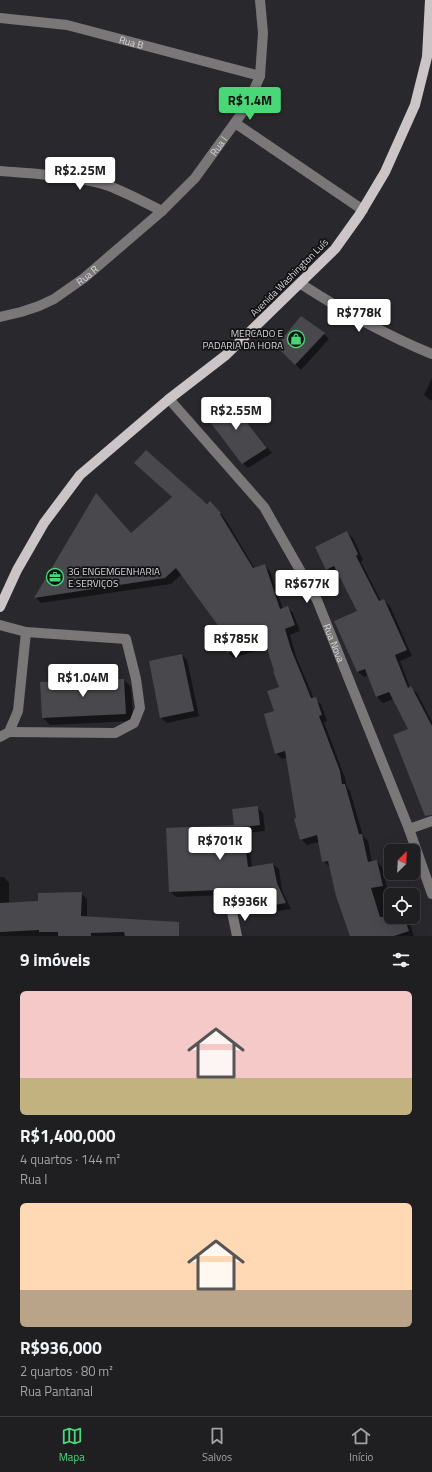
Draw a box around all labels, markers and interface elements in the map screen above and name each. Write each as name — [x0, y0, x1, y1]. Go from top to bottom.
street label: Rua B — [117, 32, 145, 53]
pin: R$1.4M — [217, 87, 283, 121]
text: R$1.4M — [228, 90, 272, 110]
street label: Rua I — [206, 133, 231, 159]
pin: R$2.25M — [43, 157, 117, 191]
text: R$2.25M — [54, 160, 106, 180]
street label: Avenida Washington Luís — [247, 235, 332, 320]
street label: Rua R — [73, 262, 102, 289]
pin: R$778K — [326, 299, 392, 333]
text: R$778K — [337, 302, 381, 322]
place label: MERCADO E PADARIA DA HORA — [203, 326, 283, 353]
shop icon: MERCADO E PADARIA DA HORA — [286, 329, 306, 349]
pin: R$2.55M — [199, 397, 273, 431]
text: R$2.55M — [210, 400, 262, 420]
place label: 3G ENGEMGENHARIA E SERVIÇOS — [68, 564, 160, 591]
office icon: 3G ENGEMGENHARIA E SERVIÇOS — [45, 567, 65, 587]
pin: R$677K — [274, 570, 340, 604]
text: R$677K — [285, 573, 329, 593]
street label: Rua Nova — [319, 621, 348, 664]
pin: R$785K — [203, 625, 269, 659]
text: R$785K — [214, 628, 258, 648]
pin: R$1.04M — [46, 664, 120, 698]
text: R$1.04M — [57, 667, 109, 687]
pin: R$701K — [187, 827, 253, 861]
text: R$701K — [198, 830, 242, 850]
north arrow — [384, 844, 420, 880]
map controls — [384, 844, 420, 924]
pin: R$936K — [212, 888, 278, 922]
button: locate — [384, 888, 420, 924]
text: R$936K — [223, 891, 267, 911]
text: 9 imóveis — [20, 947, 90, 973]
icon: filters — [390, 949, 412, 971]
icon: home — [180, 1017, 252, 1089]
text: R$1,400,000 — [20, 1123, 116, 1149]
text: 4 quartos · 144 m² — [20, 1149, 120, 1169]
text: Rua I — [20, 1169, 47, 1189]
icon: home — [180, 1229, 252, 1301]
text: R$936,000 — [20, 1335, 102, 1361]
text: 2 quartos · 80 m² — [20, 1361, 113, 1381]
text: Rua Pantanal — [20, 1381, 93, 1401]
tab: Mapa — [59, 1425, 85, 1465]
tab: Salvos — [202, 1425, 232, 1465]
tab: Início — [349, 1425, 373, 1465]

